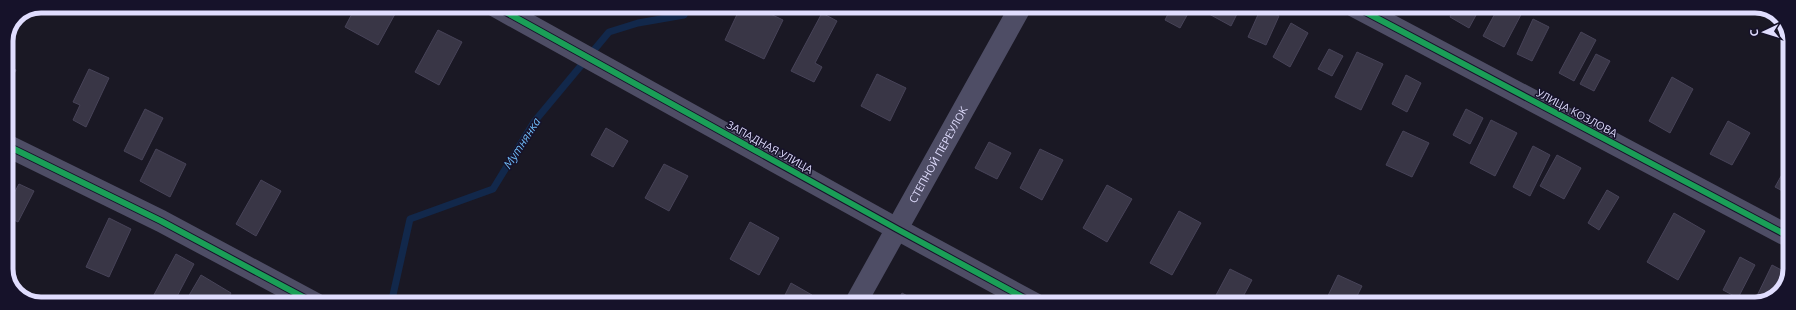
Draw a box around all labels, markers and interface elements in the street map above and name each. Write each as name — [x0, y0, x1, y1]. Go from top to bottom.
north arrow — [1744, 12, 1784, 52]
text: С — [1748, 29, 1760, 37]
street label: УЛИЦА КОЗЛОВА — [1534, 87, 1620, 140]
street label: СТЕПНОЙ ПЕРЕУЛОК — [907, 104, 970, 205]
water label: Мутнянка — [500, 115, 543, 170]
street label: ЗАПАДНАЯ УЛИЦА — [725, 118, 816, 176]

